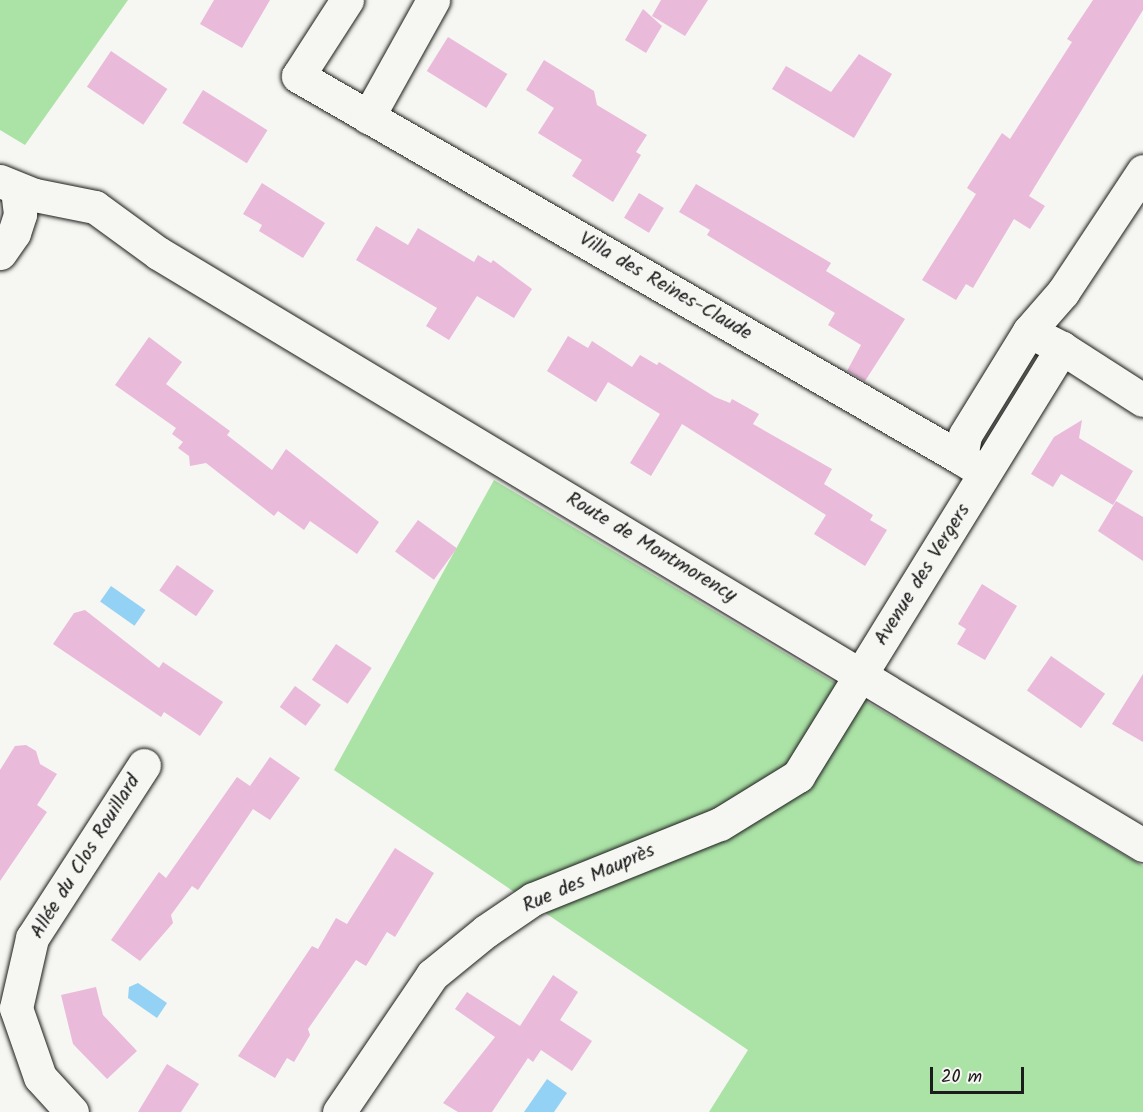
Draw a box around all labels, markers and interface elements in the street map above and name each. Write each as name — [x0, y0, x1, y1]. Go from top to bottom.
street label: Villa des Reines-Claude — [574, 228, 756, 346]
street label: Route de Montmorency — [561, 488, 741, 608]
street label: Avenue des Vergers — [870, 500, 976, 650]
street label: Allée du Clos Rouillard — [26, 771, 146, 943]
street label: Rue des Mauprès — [519, 839, 659, 919]
scale bar — [933, 1055, 1028, 1093]
text: 20 m — [941, 1063, 982, 1092]

